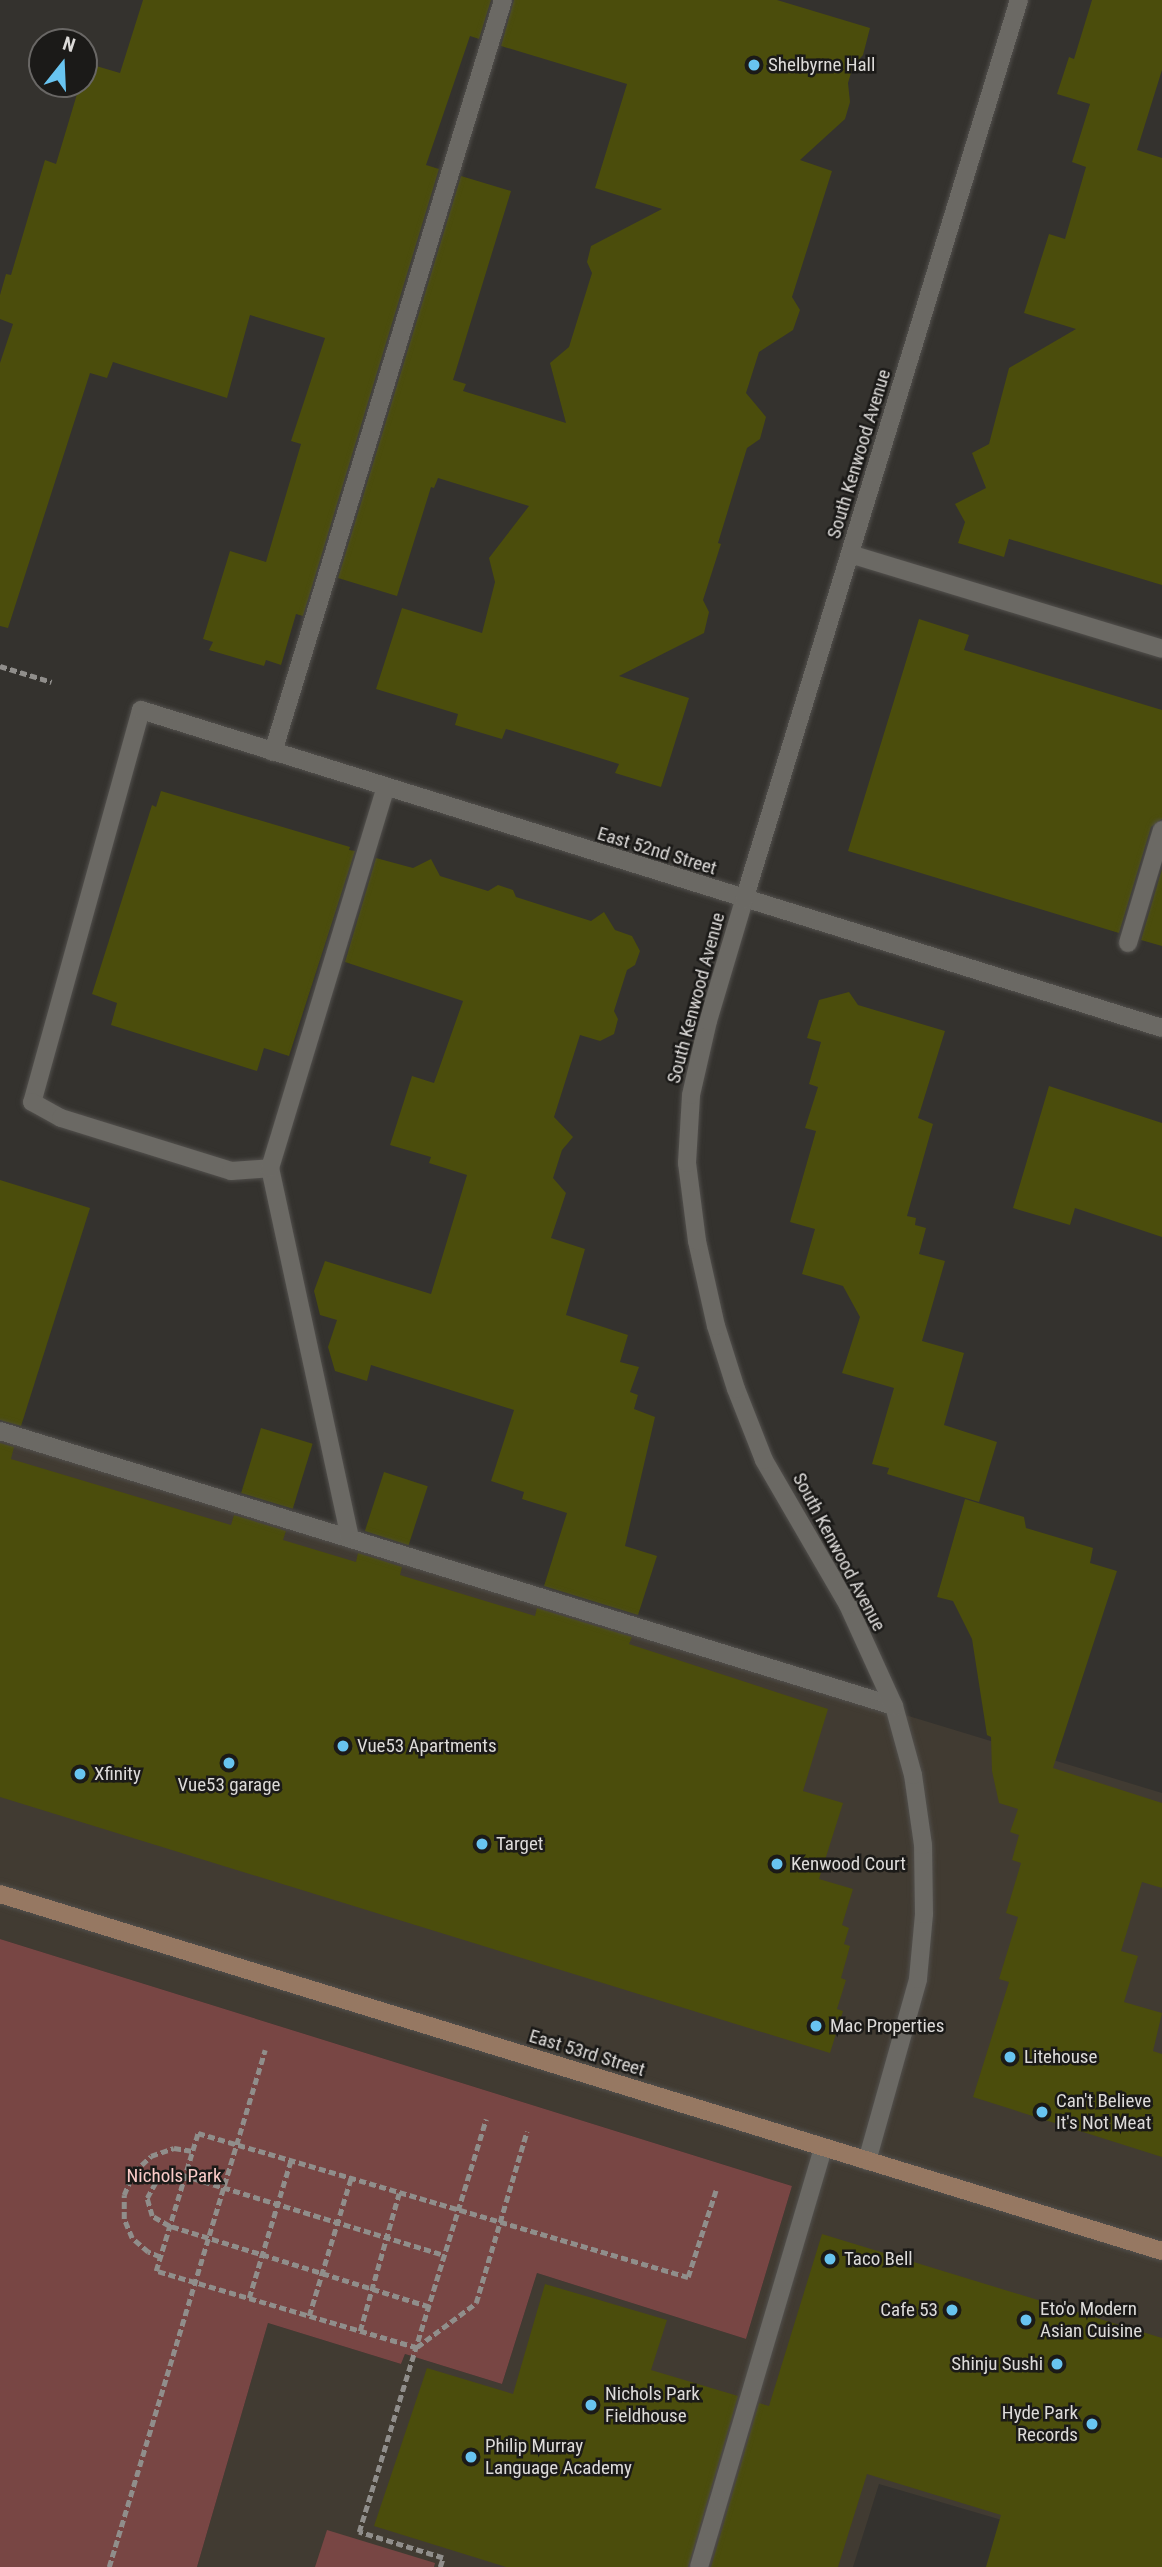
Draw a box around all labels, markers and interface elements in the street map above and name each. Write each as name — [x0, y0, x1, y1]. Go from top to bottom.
north arrow — [28, 28, 98, 98]
text: N — [60, 32, 78, 57]
place label: Shelbyrne Hall — [768, 54, 875, 76]
marker: Shelbyrne Hall — [746, 57, 762, 73]
street label: South Kenwood Avenue — [822, 367, 896, 541]
street label: East 52nd Street — [595, 822, 719, 880]
street label: South Kenwood Avenue — [662, 910, 730, 1086]
street label: South Kenwood Avenue — [788, 1469, 890, 1635]
place label: Vue53 Apartments — [357, 1735, 497, 1757]
marker: Vue53 Apartments — [335, 1738, 351, 1754]
marker: Vue53 garage — [221, 1755, 237, 1771]
place label: Xfinity — [94, 1763, 141, 1785]
marker: Xfinity — [72, 1766, 88, 1782]
place label: Vue53 garage — [178, 1774, 280, 1796]
place label: Target — [496, 1833, 543, 1855]
marker: Target — [474, 1836, 490, 1852]
place label: Kenwood Court — [791, 1853, 906, 1875]
marker: Kenwood Court — [769, 1856, 785, 1872]
place label: Mac Properties — [830, 2015, 944, 2037]
marker: Mac Properties — [808, 2018, 824, 2034]
street label: East 53rd Street — [526, 2025, 648, 2081]
place label: Litehouse — [1024, 2046, 1097, 2068]
marker: Litehouse — [1002, 2049, 1018, 2065]
place label: Can't Believe It's Not Meat — [1056, 2090, 1151, 2134]
marker: Can't Believe It's Not Meat — [1034, 2104, 1050, 2120]
park label: Nichols Park — [127, 2165, 221, 2187]
place label: Taco Bell — [844, 2248, 913, 2270]
marker: Taco Bell — [822, 2251, 838, 2267]
place label: Eto'o Modern Asian Cuisine — [1040, 2298, 1142, 2342]
place label: Cafe 53 — [880, 2299, 938, 2321]
marker: Cafe 53 — [944, 2302, 960, 2318]
marker: Eto'o Modern Asian Cuisine — [1018, 2312, 1034, 2328]
place label: Shinju Sushi — [951, 2353, 1043, 2375]
marker: Shinju Sushi — [1049, 2356, 1065, 2372]
place label: Nichols Park Fieldhouse — [605, 2383, 700, 2427]
marker: Nichols Park Fieldhouse — [583, 2397, 599, 2413]
place label: Hyde Park Records — [1002, 2402, 1078, 2446]
marker: Hyde Park Records — [1084, 2416, 1100, 2432]
place label: Philip Murray Language Academy — [485, 2435, 632, 2479]
marker: Philip Murray Language Academy — [463, 2449, 479, 2465]

